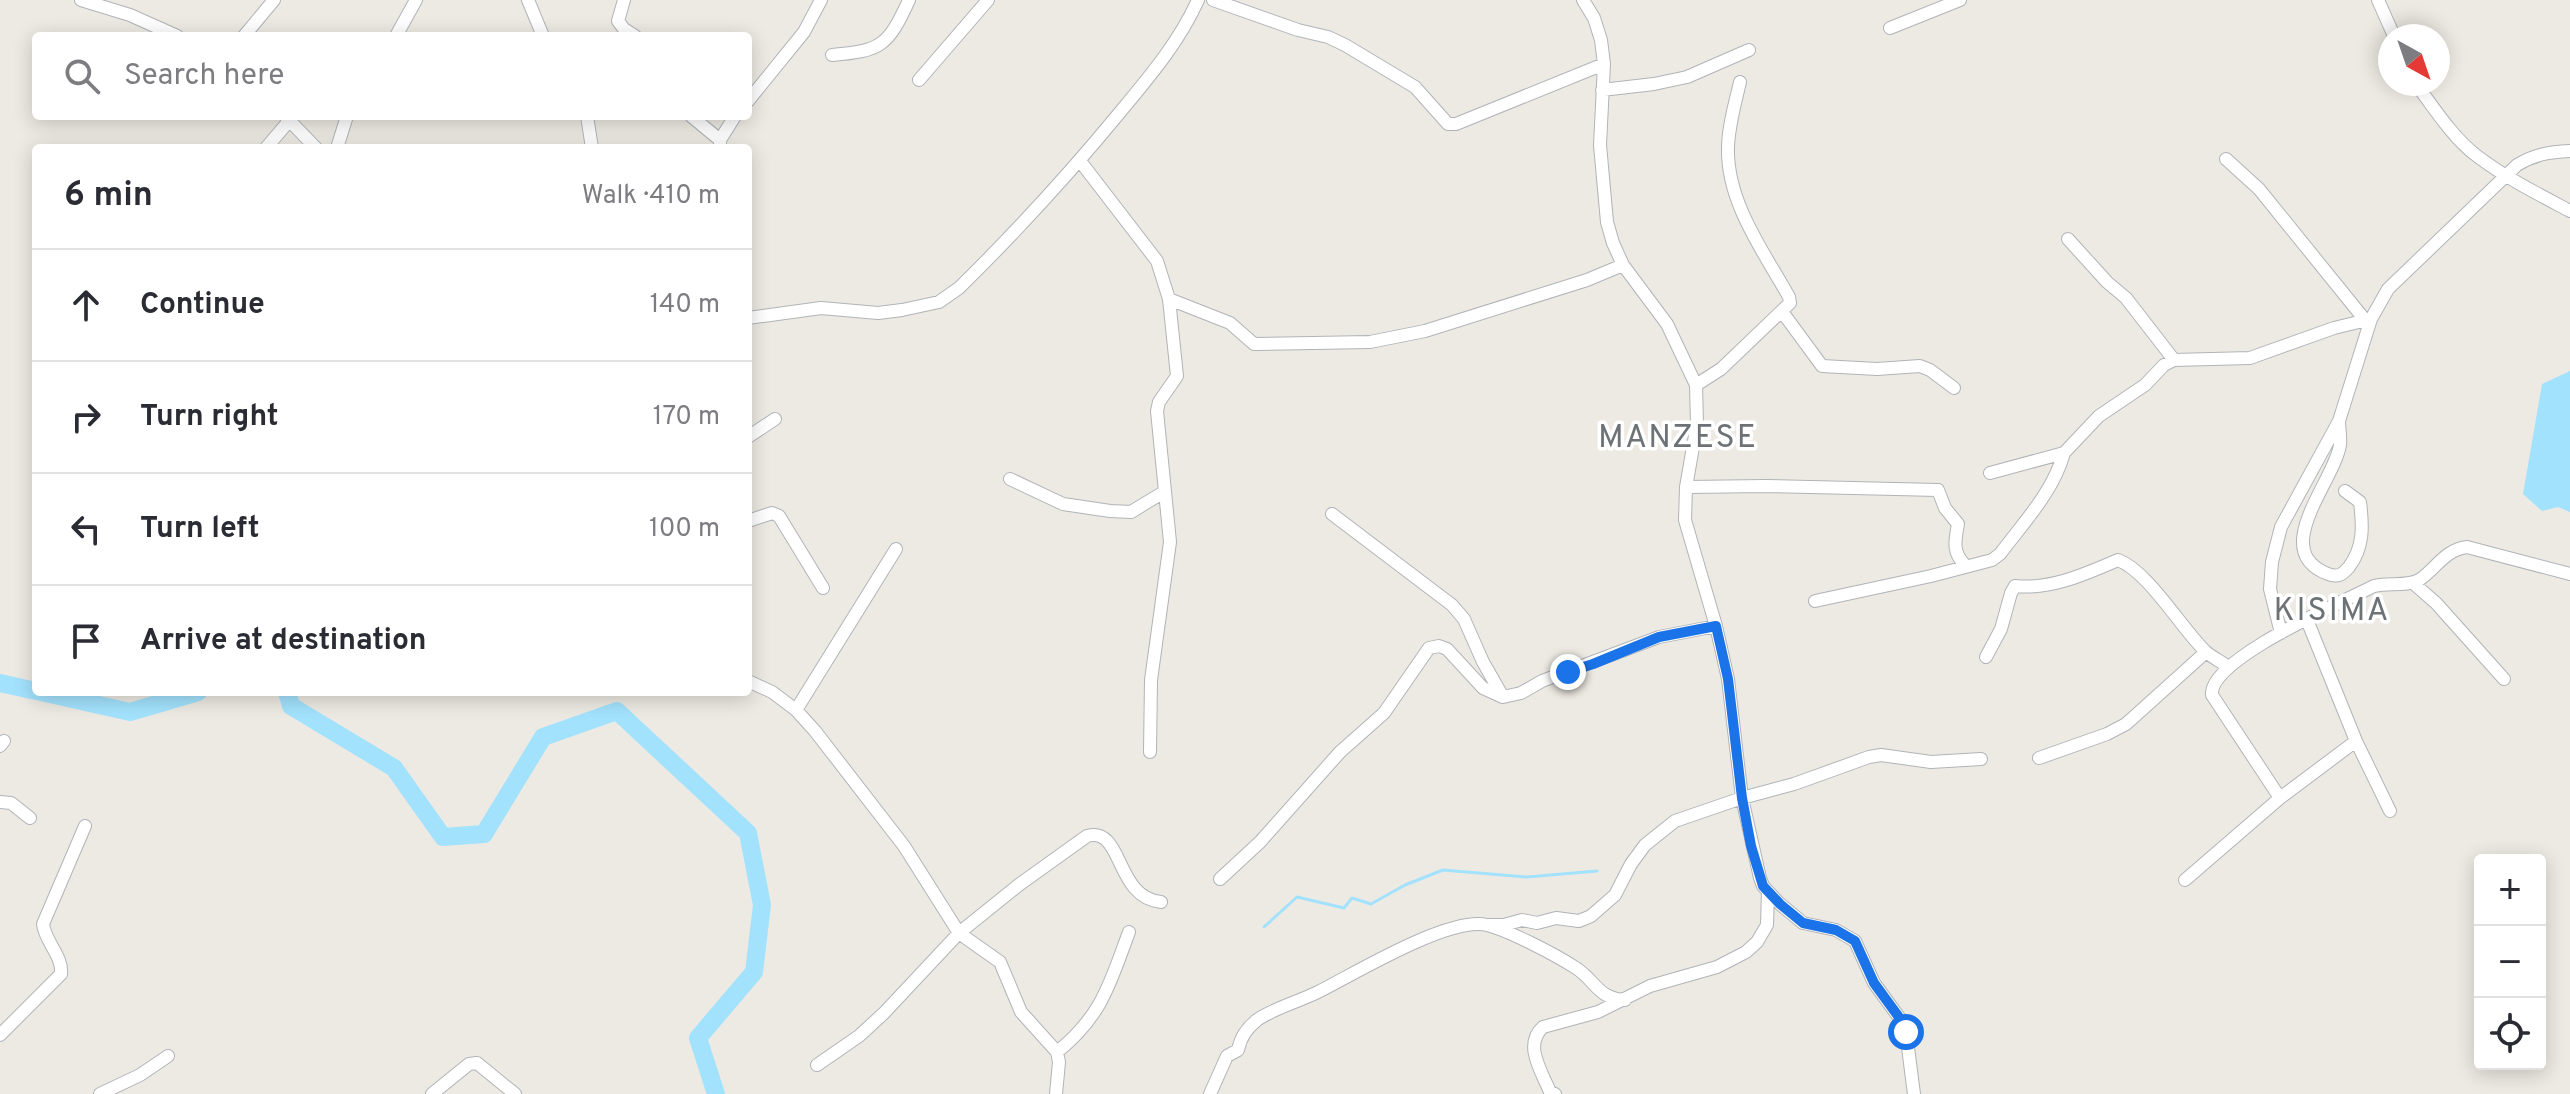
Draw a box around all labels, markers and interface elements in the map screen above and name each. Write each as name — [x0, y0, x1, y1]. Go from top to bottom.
north arrow — [2378, 24, 2450, 96]
search box — [32, 32, 752, 120]
icon: search — [60, 54, 104, 98]
text: Search here — [124, 58, 284, 95]
text: 6 min — [64, 175, 153, 218]
text: Walk · 410 m — [582, 180, 720, 213]
icon: ahead — [64, 283, 108, 327]
text: Continue — [140, 287, 265, 324]
text: 140 m — [650, 289, 720, 322]
icon: right — [64, 395, 108, 439]
text: Turn right — [140, 399, 278, 436]
text: 170 m — [653, 401, 720, 434]
district label: MANZESE — [1598, 419, 1758, 459]
icon: left — [64, 507, 108, 551]
text: Turn left — [140, 511, 260, 548]
text: 100 m — [649, 513, 720, 546]
district label: KISIMA — [2273, 592, 2391, 632]
icon: arrive — [64, 619, 108, 663]
text: Arrive at destination — [140, 623, 426, 660]
route end — [1550, 654, 1586, 690]
map controls — [2474, 854, 2546, 1070]
button: + — [2474, 854, 2546, 926]
button: − — [2474, 926, 2546, 998]
button: locate — [2474, 998, 2546, 1070]
route start — [1888, 1014, 1924, 1050]

